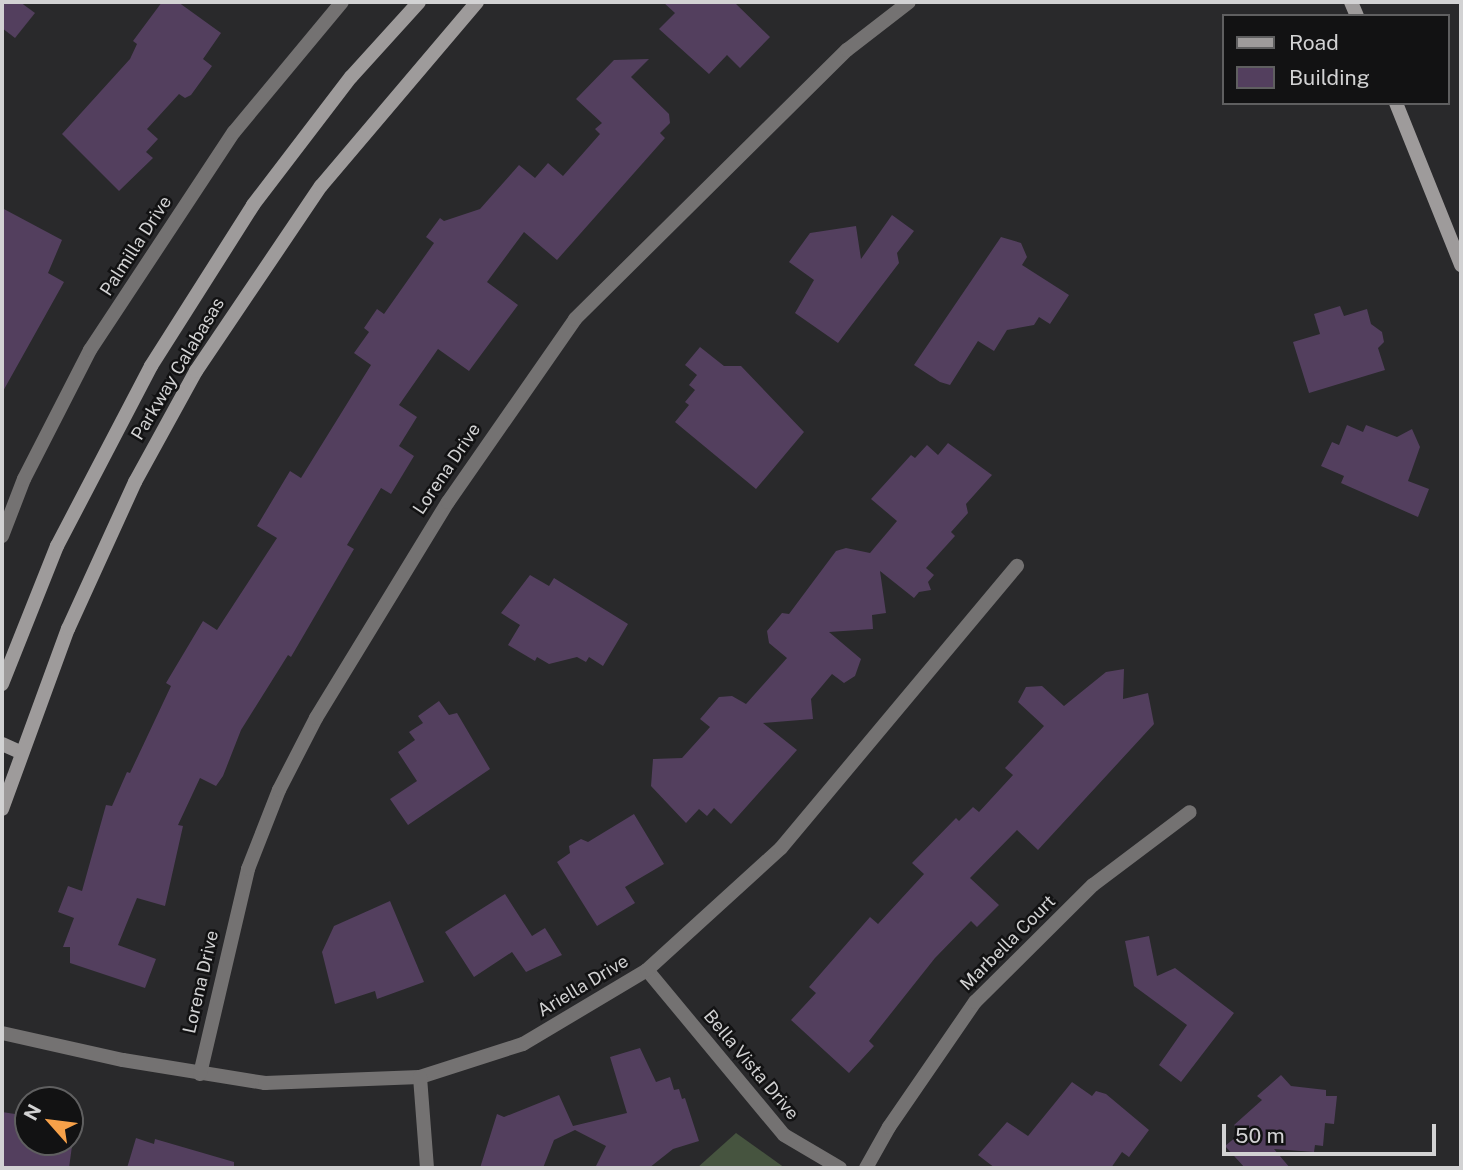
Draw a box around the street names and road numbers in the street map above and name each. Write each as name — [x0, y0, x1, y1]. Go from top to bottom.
street label: Palmilla Drive — [96, 192, 176, 300]
street label: Parkway Calabasas — [127, 294, 229, 444]
street label: Lorena Drive — [409, 419, 485, 519]
street label: Marbella Court — [956, 891, 1060, 995]
street label: Lorena Drive — [179, 928, 223, 1036]
street label: Ariella Drive — [534, 950, 632, 1022]
street label: Bella Vista Drive — [699, 1006, 803, 1124]

